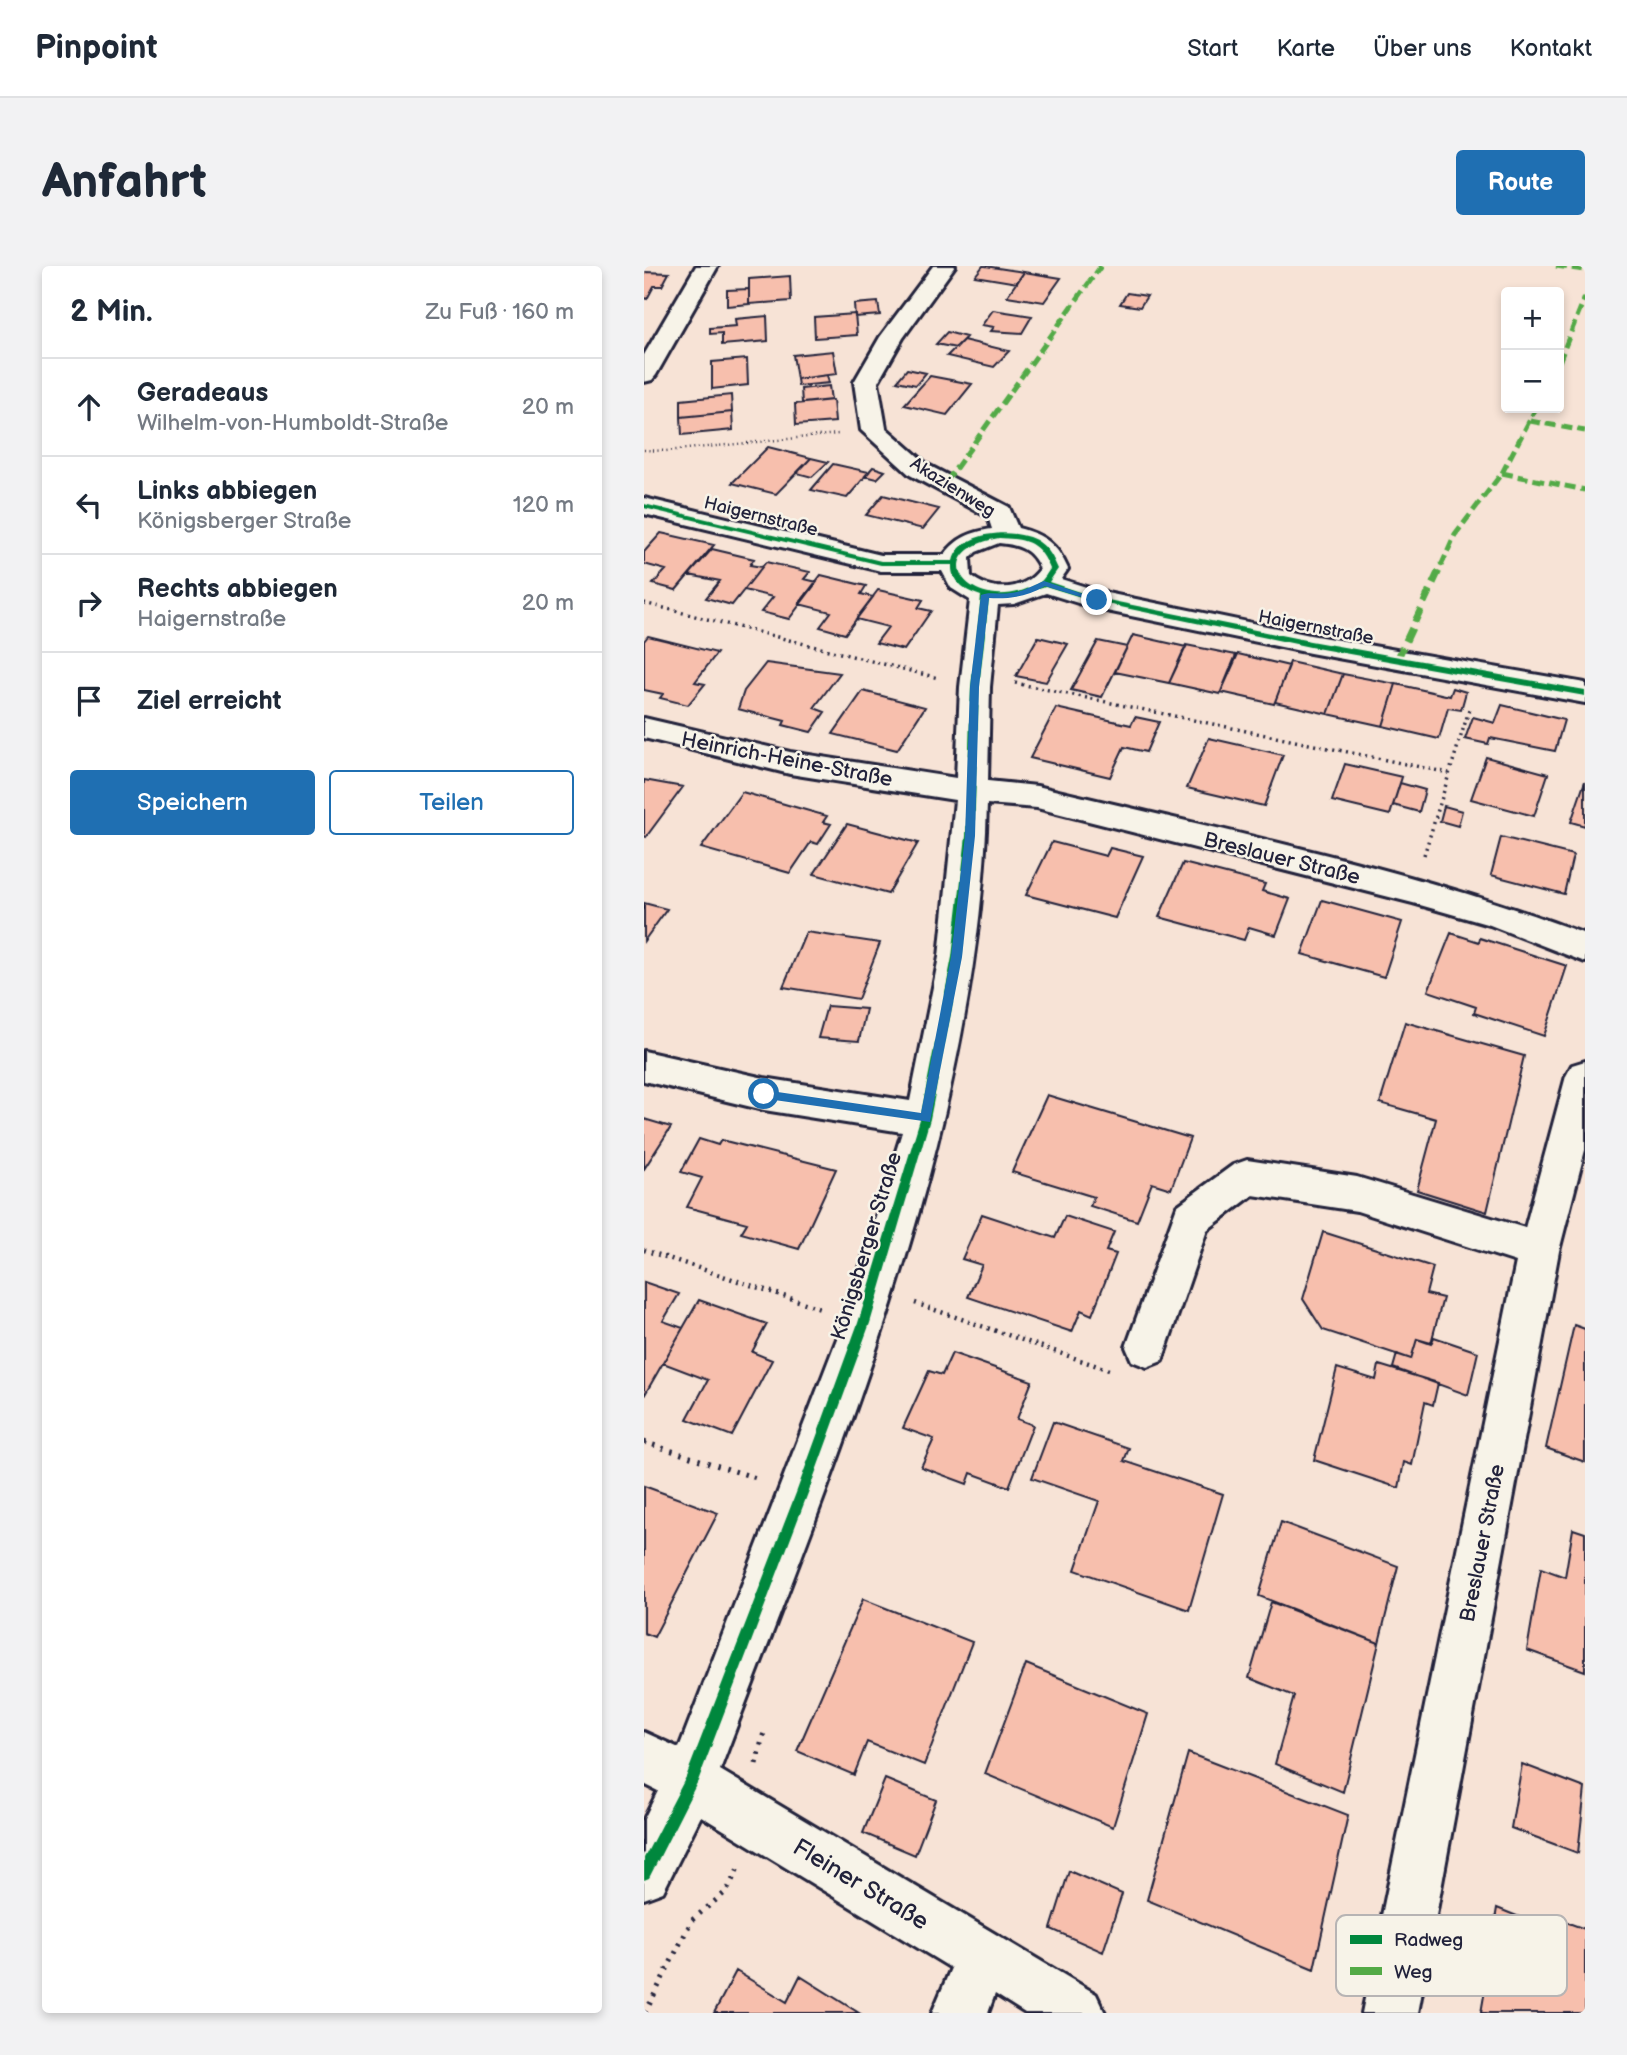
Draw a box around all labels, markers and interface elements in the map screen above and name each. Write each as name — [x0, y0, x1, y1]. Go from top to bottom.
text: Pinpoint — [35, 28, 157, 68]
text: Start — [1187, 34, 1238, 63]
text: Karte — [1276, 34, 1335, 63]
text: Über uns — [1373, 34, 1472, 63]
text: Kontakt — [1510, 34, 1592, 63]
button: Route — [1456, 150, 1585, 215]
text: Anfahrt — [42, 153, 207, 212]
map controls — [1501, 287, 1564, 413]
button: + — [1501, 287, 1564, 350]
text: 2 Min. — [70, 294, 153, 330]
text: Zu Fuß · 160 m — [426, 298, 574, 326]
button: − — [1501, 350, 1564, 413]
text: Geradeaus — [137, 378, 268, 409]
icon: ahead — [70, 388, 108, 426]
text: 20 m — [522, 393, 574, 421]
text: Wilhelm-von-Humboldt-Straße — [137, 409, 448, 437]
street label: Akazienweg — [906, 453, 999, 522]
text: Links abbiegen — [137, 476, 317, 507]
icon: left — [70, 486, 108, 524]
text: 120 m — [513, 491, 574, 519]
street label: Haigernstraße — [702, 492, 820, 541]
text: Königsberger Straße — [137, 507, 351, 535]
text: Rechts abbiegen — [137, 574, 338, 605]
icon: right — [70, 584, 108, 622]
route end — [1081, 584, 1112, 615]
text: 20 m — [522, 589, 574, 617]
text: Haigernstraße — [137, 605, 286, 633]
street label: Haigernstraße — [1257, 606, 1376, 649]
icon: arrive — [70, 682, 108, 720]
text: Ziel erreicht — [137, 686, 281, 717]
street label: Heinrich-Heine-Straße — [679, 727, 895, 792]
button: Speichern — [70, 770, 315, 835]
button: Teilen — [329, 770, 574, 835]
street label: Breslauer Straße — [1201, 827, 1363, 890]
route start — [748, 1078, 779, 1109]
street label: Königsberger Straße — [826, 1149, 907, 1343]
street label: Breslauer Straße — [1455, 1462, 1510, 1624]
street label: Fleiner Straße — [788, 1833, 934, 1936]
legend — [1336, 1915, 1567, 1996]
text: Radweg — [1394, 1929, 1463, 1952]
text: Weg — [1394, 1961, 1432, 1984]

